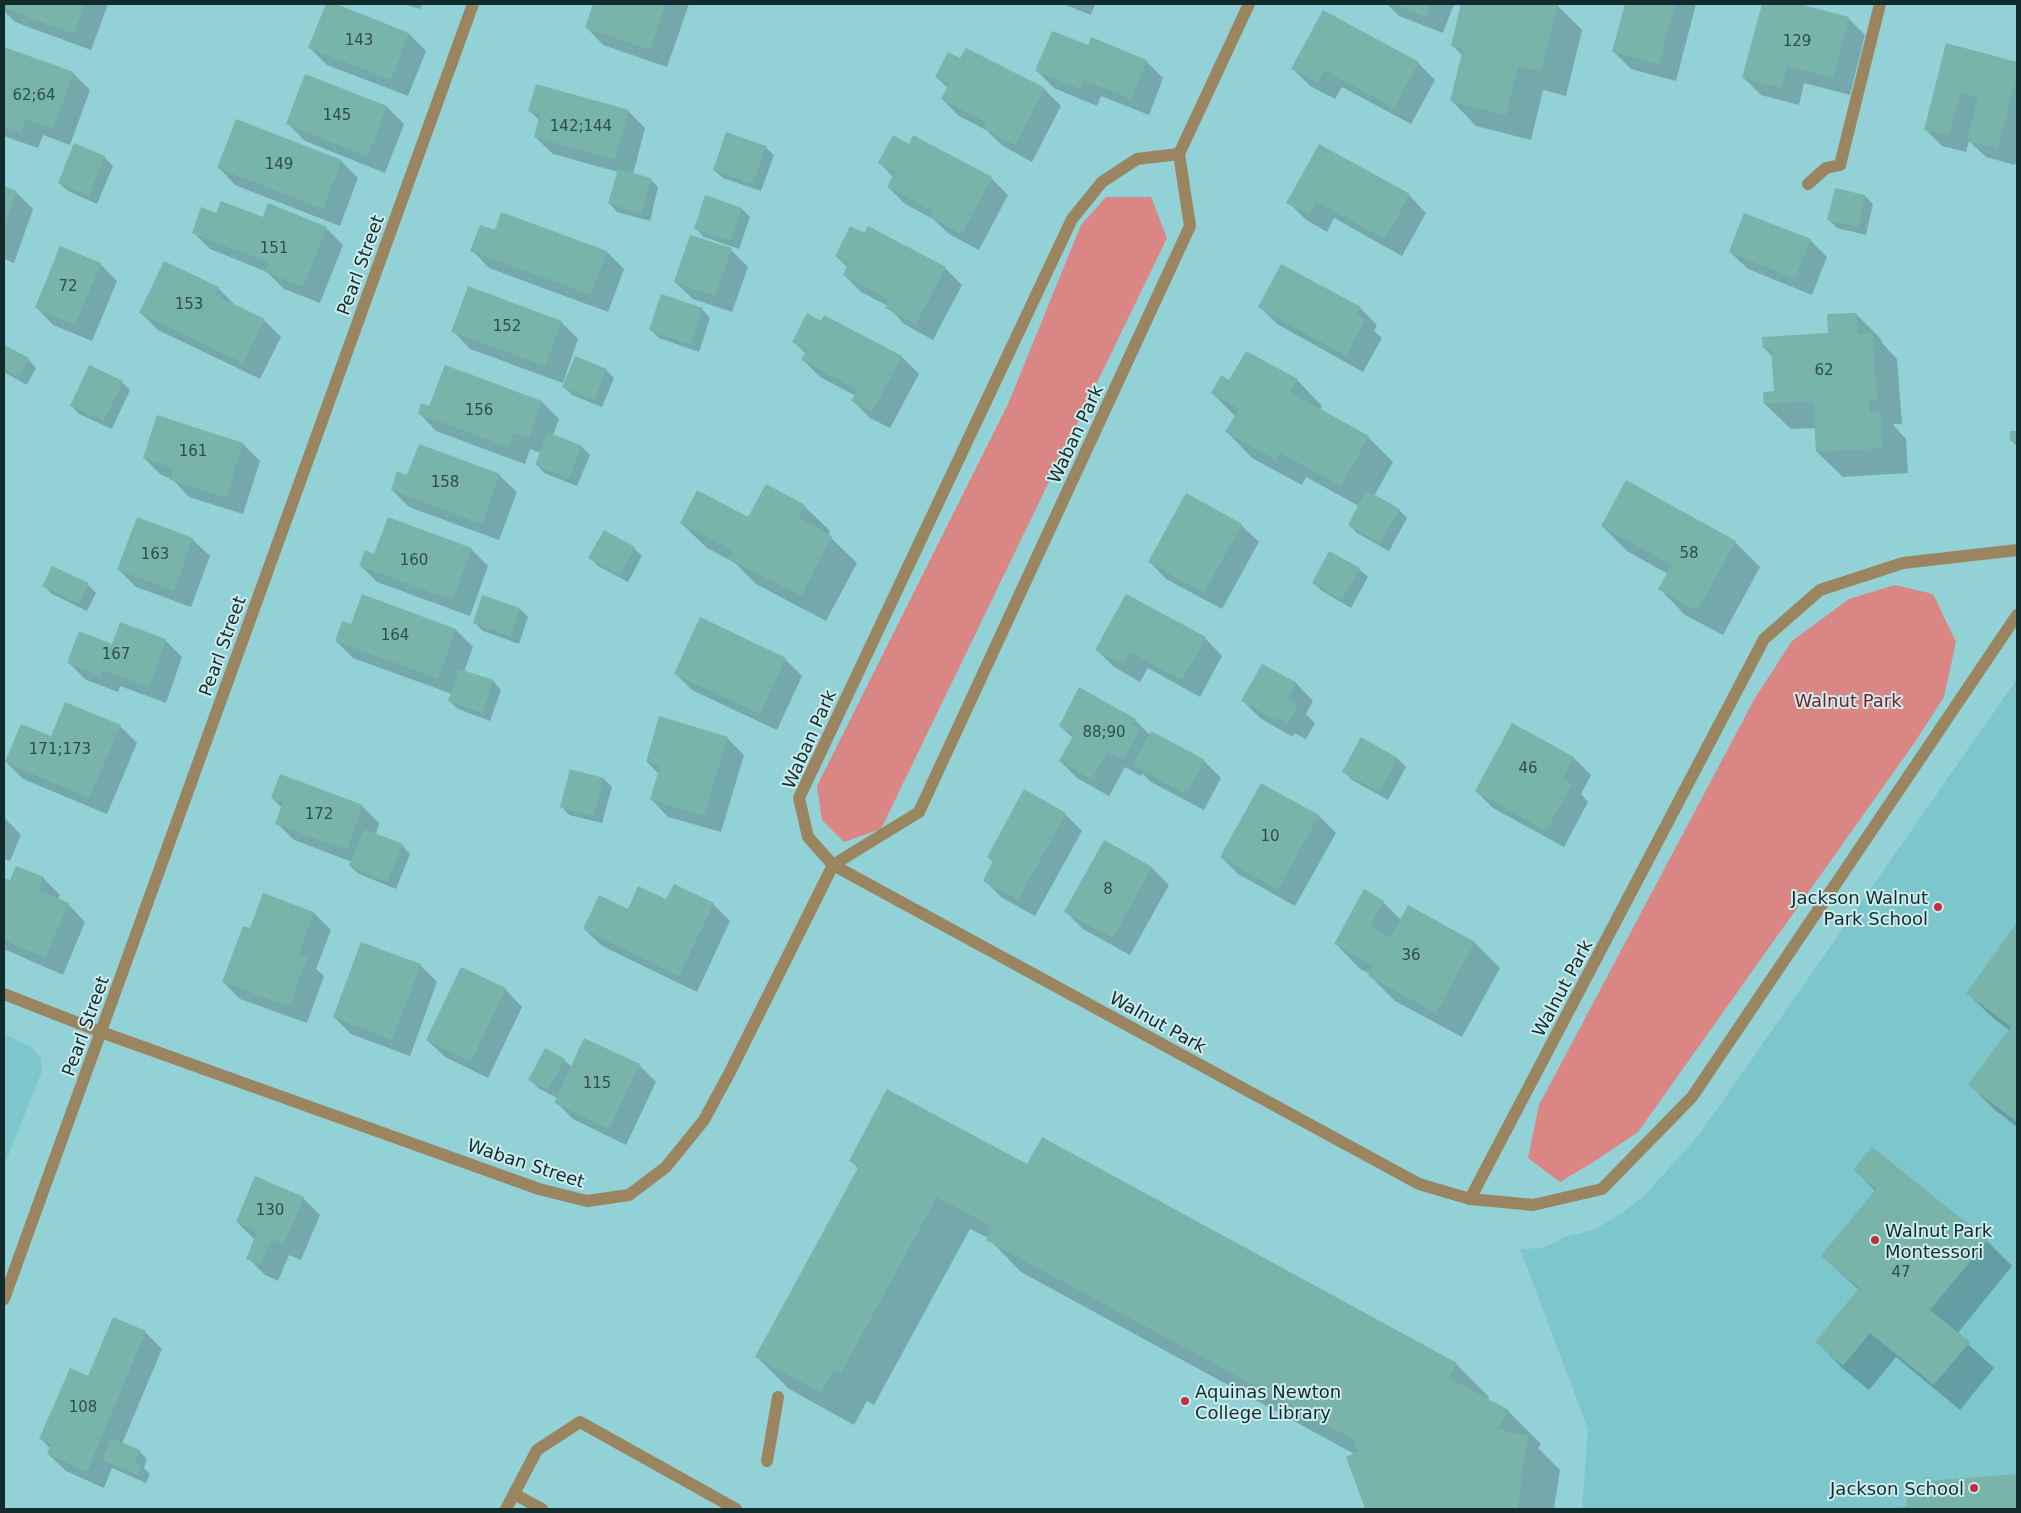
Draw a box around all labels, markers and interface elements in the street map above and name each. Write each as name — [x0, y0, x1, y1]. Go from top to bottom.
house number: 143 — [345, 31, 373, 49]
house number: 129 — [1783, 32, 1811, 50]
house number: 62;64 — [12, 86, 56, 104]
house number: 145 — [323, 106, 351, 124]
house number: 142;144 — [550, 117, 612, 135]
house number: 149 — [265, 155, 293, 173]
street label: Pearl Street — [332, 212, 388, 318]
house number: 151 — [260, 239, 288, 257]
house number: 72 — [58, 277, 78, 295]
house number: 153 — [175, 295, 203, 313]
house number: 152 — [493, 317, 521, 335]
house number: 62 — [1814, 361, 1834, 379]
street label: Waban Park — [1043, 381, 1107, 487]
house number: 156 — [465, 401, 493, 419]
house number: 161 — [179, 442, 207, 460]
house number: 158 — [431, 473, 459, 491]
house number: 58 — [1679, 544, 1699, 562]
house number: 163 — [141, 545, 169, 563]
house number: 160 — [400, 551, 428, 569]
street label: Pearl Street — [194, 593, 250, 699]
house number: 164 — [381, 626, 409, 644]
house number: 167 — [102, 645, 130, 663]
street label: Waban Park — [778, 686, 840, 792]
park label: Walnut Park — [1794, 690, 1902, 711]
house number: 88;90 — [1082, 723, 1126, 741]
house number: 171;173 — [29, 740, 91, 758]
house number: 46 — [1518, 759, 1538, 777]
house number: 172 — [305, 805, 333, 823]
house number: 10 — [1260, 827, 1280, 845]
house number: 8 — [1103, 880, 1113, 898]
place label: Jackson Walnut Park School — [1790, 887, 1928, 929]
marker: Jackson Walnut Park School — [1932, 901, 1944, 913]
street label: Walnut Park — [1528, 935, 1597, 1040]
house number: 36 — [1401, 946, 1421, 964]
street label: Pearl Street — [57, 973, 113, 1079]
street label: Walnut Park — [1106, 987, 1210, 1057]
house number: 115 — [583, 1074, 611, 1092]
street label: Waban Street — [465, 1134, 587, 1192]
house number: 130 — [256, 1201, 284, 1219]
place label: Walnut Park Montessori — [1885, 1220, 1993, 1262]
marker: Walnut Park Montessori — [1869, 1234, 1881, 1246]
house number: 47 — [1891, 1263, 1911, 1281]
place label: Aquinas Newton College Library — [1195, 1381, 1341, 1423]
marker: Aquinas Newton College Library — [1179, 1395, 1191, 1407]
house number: 108 — [69, 1398, 97, 1416]
place label: Jackson School — [1829, 1478, 1964, 1499]
marker: Jackson School — [1968, 1482, 1980, 1494]

